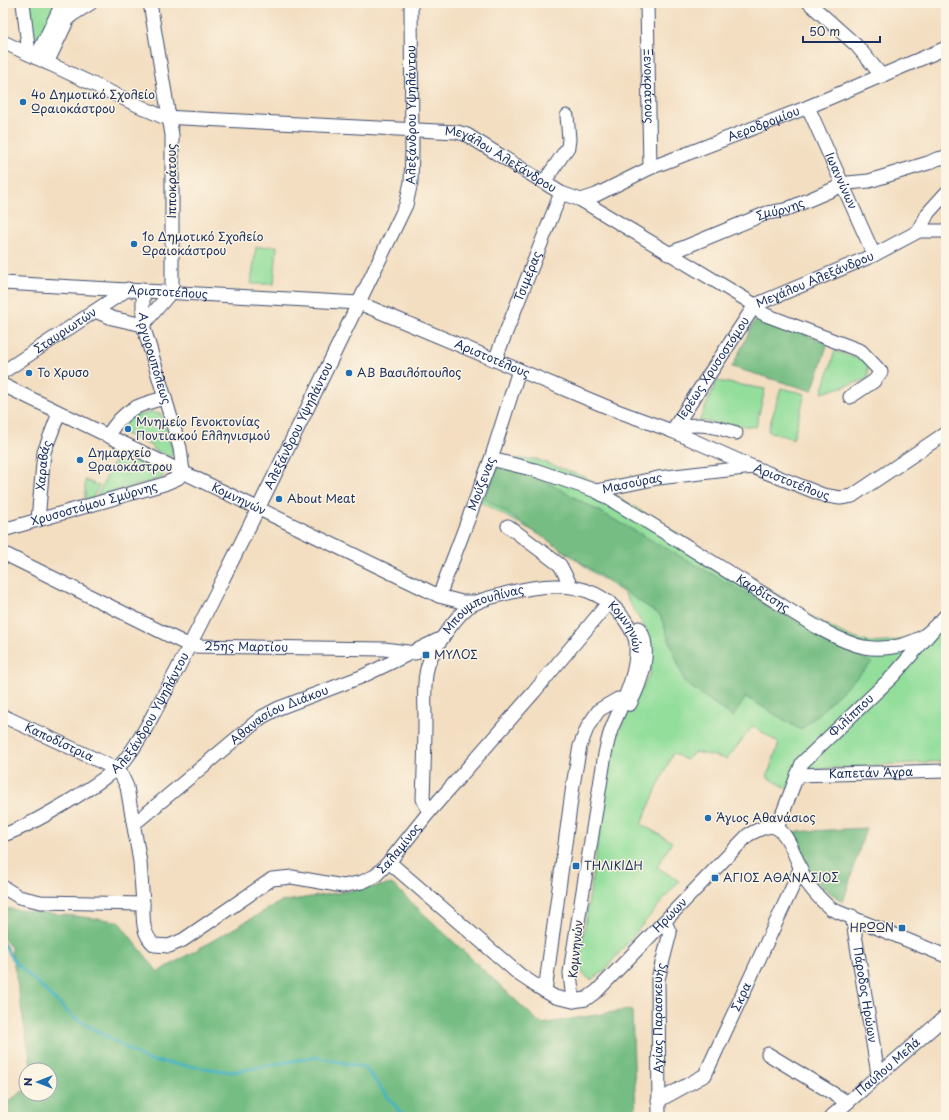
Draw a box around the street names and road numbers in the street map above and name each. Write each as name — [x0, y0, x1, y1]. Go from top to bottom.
street label: Αλεξάνδρου Υψηλάντου — [401, 45, 420, 185]
street label: Ξενοκράτους — [640, 48, 659, 124]
street label: Αεροδρομίου — [725, 101, 802, 145]
street label: Μεγάλου Αλεξάνδρου — [444, 121, 561, 196]
street label: Ιπποκράτους — [162, 144, 180, 218]
street label: Ιωαννίνων — [821, 149, 863, 212]
street label: Σμύρνης — [753, 193, 807, 225]
street label: Μεγάλου Αλεξάνδρου — [753, 246, 876, 312]
street label: Τσιμέρας — [509, 248, 545, 304]
street label: Αριστοτέλους — [127, 280, 208, 302]
street label: Σταυριωτών — [30, 302, 100, 357]
street label: Ιερέως Χρυσοστόμου — [672, 312, 753, 423]
street label: Αργυρουπόλεως — [134, 313, 176, 406]
street label: Αριστοτέλους — [452, 334, 533, 382]
street label: Αλεξάνδρου Υψηλάντου — [259, 358, 337, 492]
street label: Χαραβάς — [31, 437, 56, 491]
street label: Μούζενας — [462, 454, 499, 513]
street label: Αριστοτέλους — [751, 458, 831, 504]
street label: Μασούρας — [600, 468, 663, 497]
street label: Χρυσοστόμου Σμύρνης — [29, 476, 159, 530]
street label: Κομνηνών — [209, 477, 269, 519]
street label: Καρδίτσης — [733, 569, 794, 616]
street label: Μπουμπουλίνας — [438, 579, 525, 637]
street label: Κομνηνών — [605, 596, 646, 654]
street label: 25ης Μαρτίου — [204, 636, 288, 656]
street label: Αλεξάνδρου Υψηλάντου — [106, 649, 193, 777]
street label: Αθανασίου Διάκου — [226, 680, 331, 748]
street label: Φιλίππου — [824, 689, 877, 741]
street label: Καποδίστρια — [22, 718, 97, 765]
street label: Καπετάν Άγρα — [829, 762, 913, 782]
street label: Σαλαμίνος — [372, 819, 425, 877]
street label: Ηρώων — [648, 893, 691, 936]
street label: Κομνηνών — [563, 919, 587, 979]
street label: Πάροδος Ηρώων — [849, 945, 883, 1044]
street label: Αγίας Παρασκευής — [648, 960, 670, 1074]
street label: Σκρα — [726, 979, 755, 1014]
street label: Παύλου Μελά — [851, 1033, 924, 1099]

